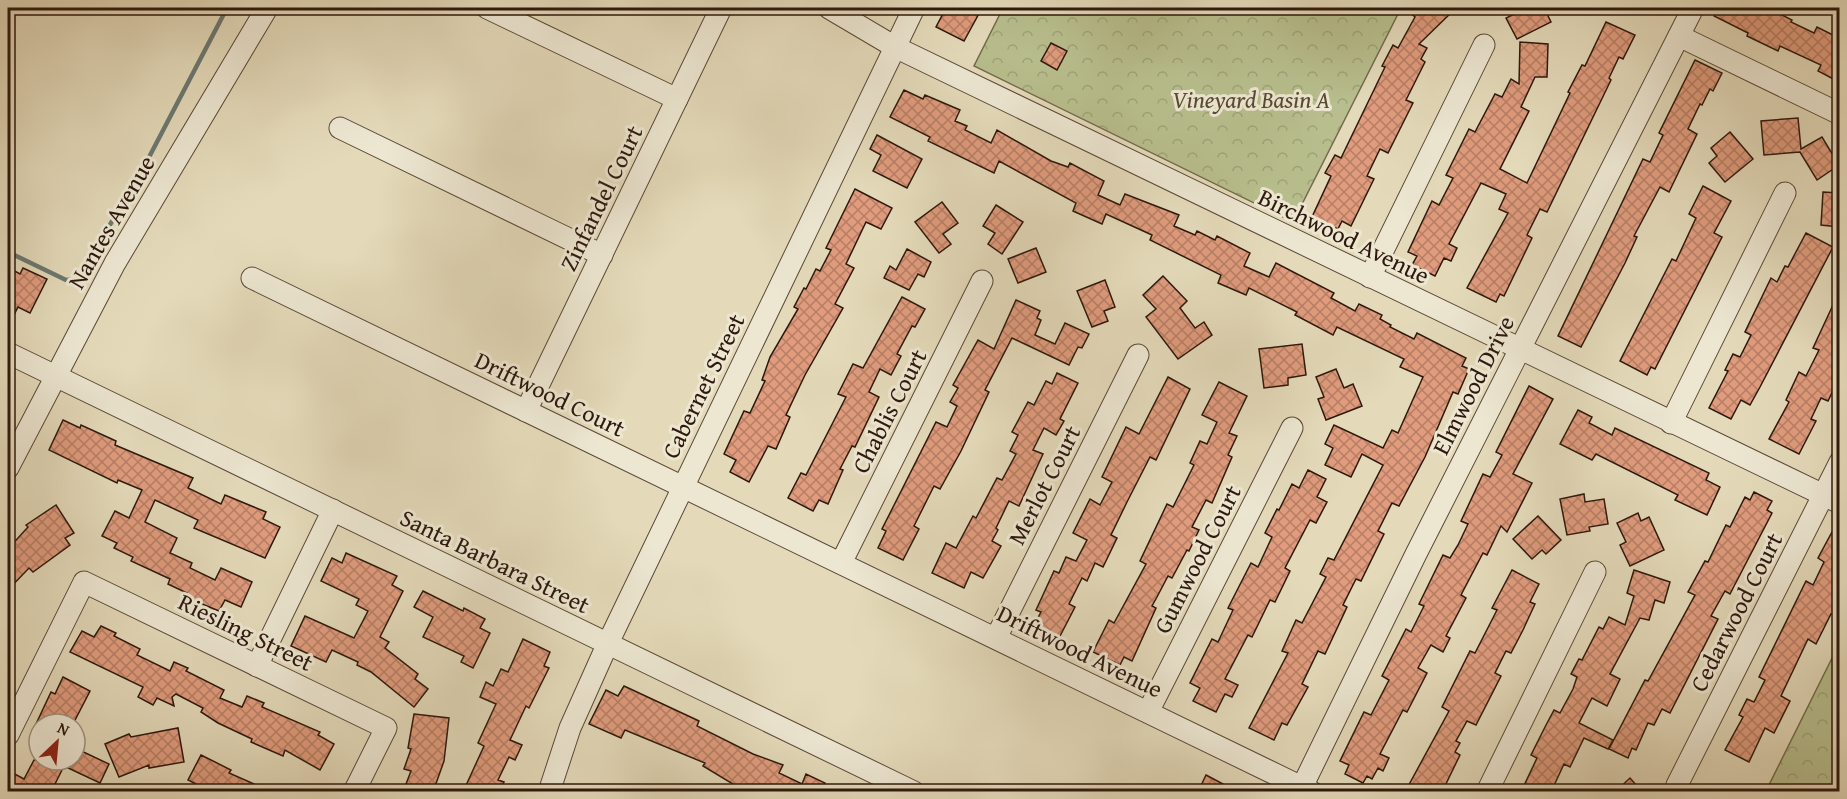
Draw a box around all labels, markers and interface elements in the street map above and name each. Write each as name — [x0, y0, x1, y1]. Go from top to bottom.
park label: Vineyard Basin A — [1172, 82, 1330, 117]
street label: Zinfandel Court — [551, 119, 652, 277]
street label: Nantes Avenue — [59, 149, 163, 295]
street label: Birchwood Avenue — [1252, 179, 1436, 293]
street label: Cabernet Street — [653, 307, 753, 464]
street label: Elmwood Drive — [1423, 310, 1523, 460]
street label: Driftwood Court — [469, 342, 632, 446]
street label: Chablis Court — [843, 342, 936, 479]
street label: Merlot Court — [999, 419, 1089, 551]
street label: Gumwood Court — [1144, 478, 1250, 639]
street label: Santa Barbara Street — [394, 500, 596, 622]
street label: Cedarwood Court — [1681, 526, 1791, 698]
street label: Riesling Street — [173, 584, 320, 680]
street label: Driftwood Avenue — [991, 596, 1169, 706]
north arrow — [27, 712, 87, 772]
text: N — [54, 715, 74, 742]

